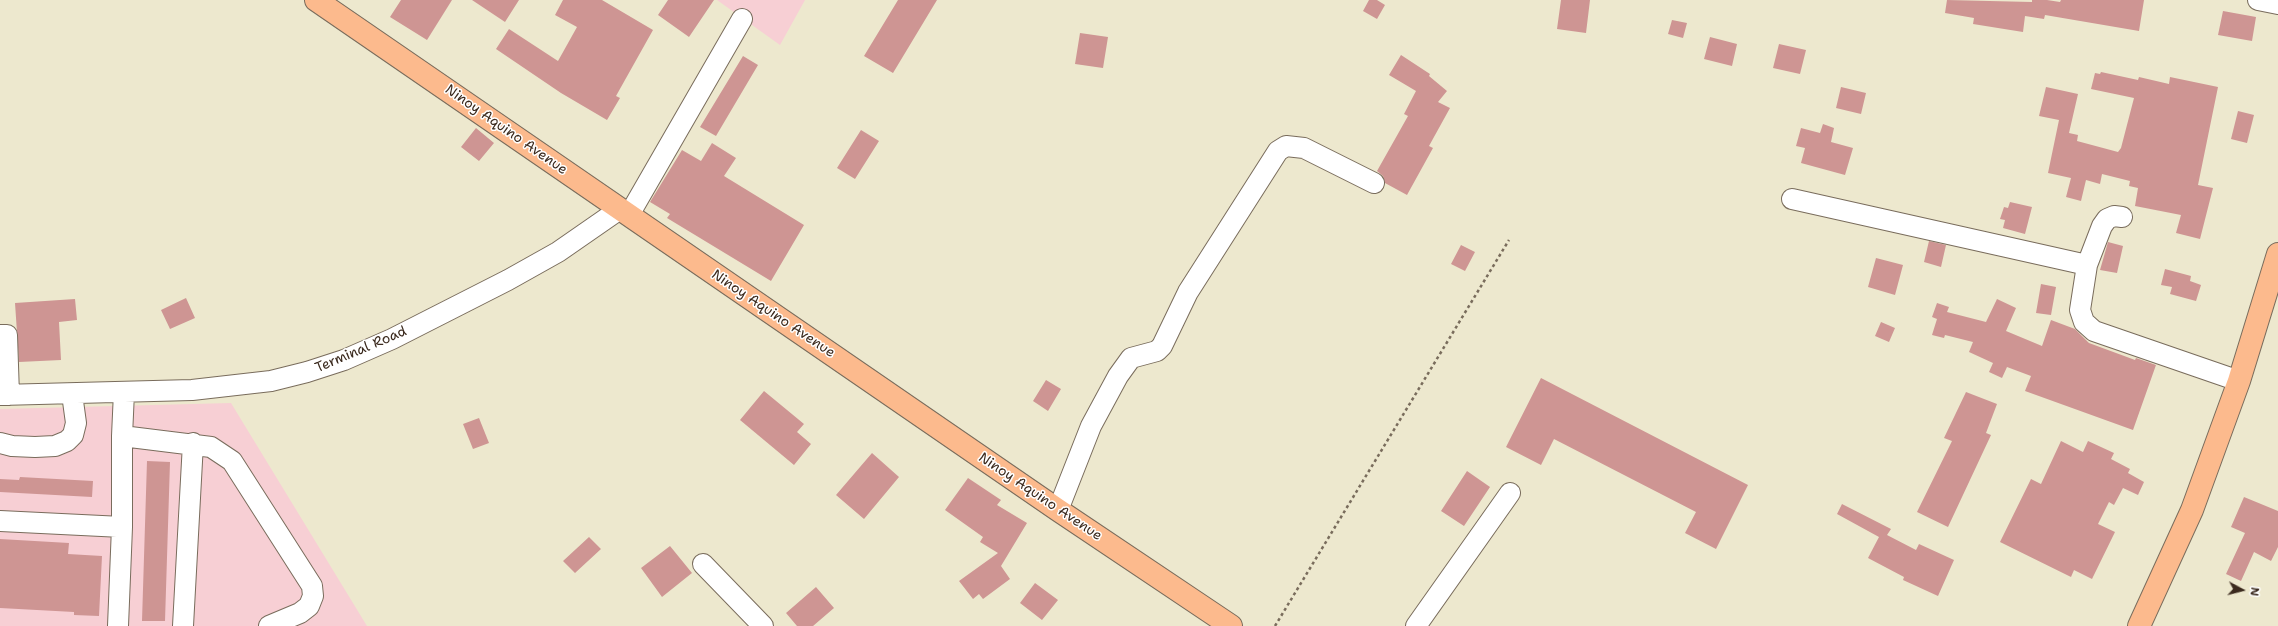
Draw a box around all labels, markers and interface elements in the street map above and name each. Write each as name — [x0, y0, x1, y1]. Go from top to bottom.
street label: Ninoy Aquino Avenue — [442, 81, 570, 179]
street label: Ninoy Aquino Avenue — [708, 266, 838, 362]
street label: Terminal Road — [313, 323, 409, 377]
street label: Ninoy Aquino Avenue — [975, 449, 1105, 545]
north arrow — [2222, 570, 2262, 610]
text: N — [2246, 586, 2262, 597]

